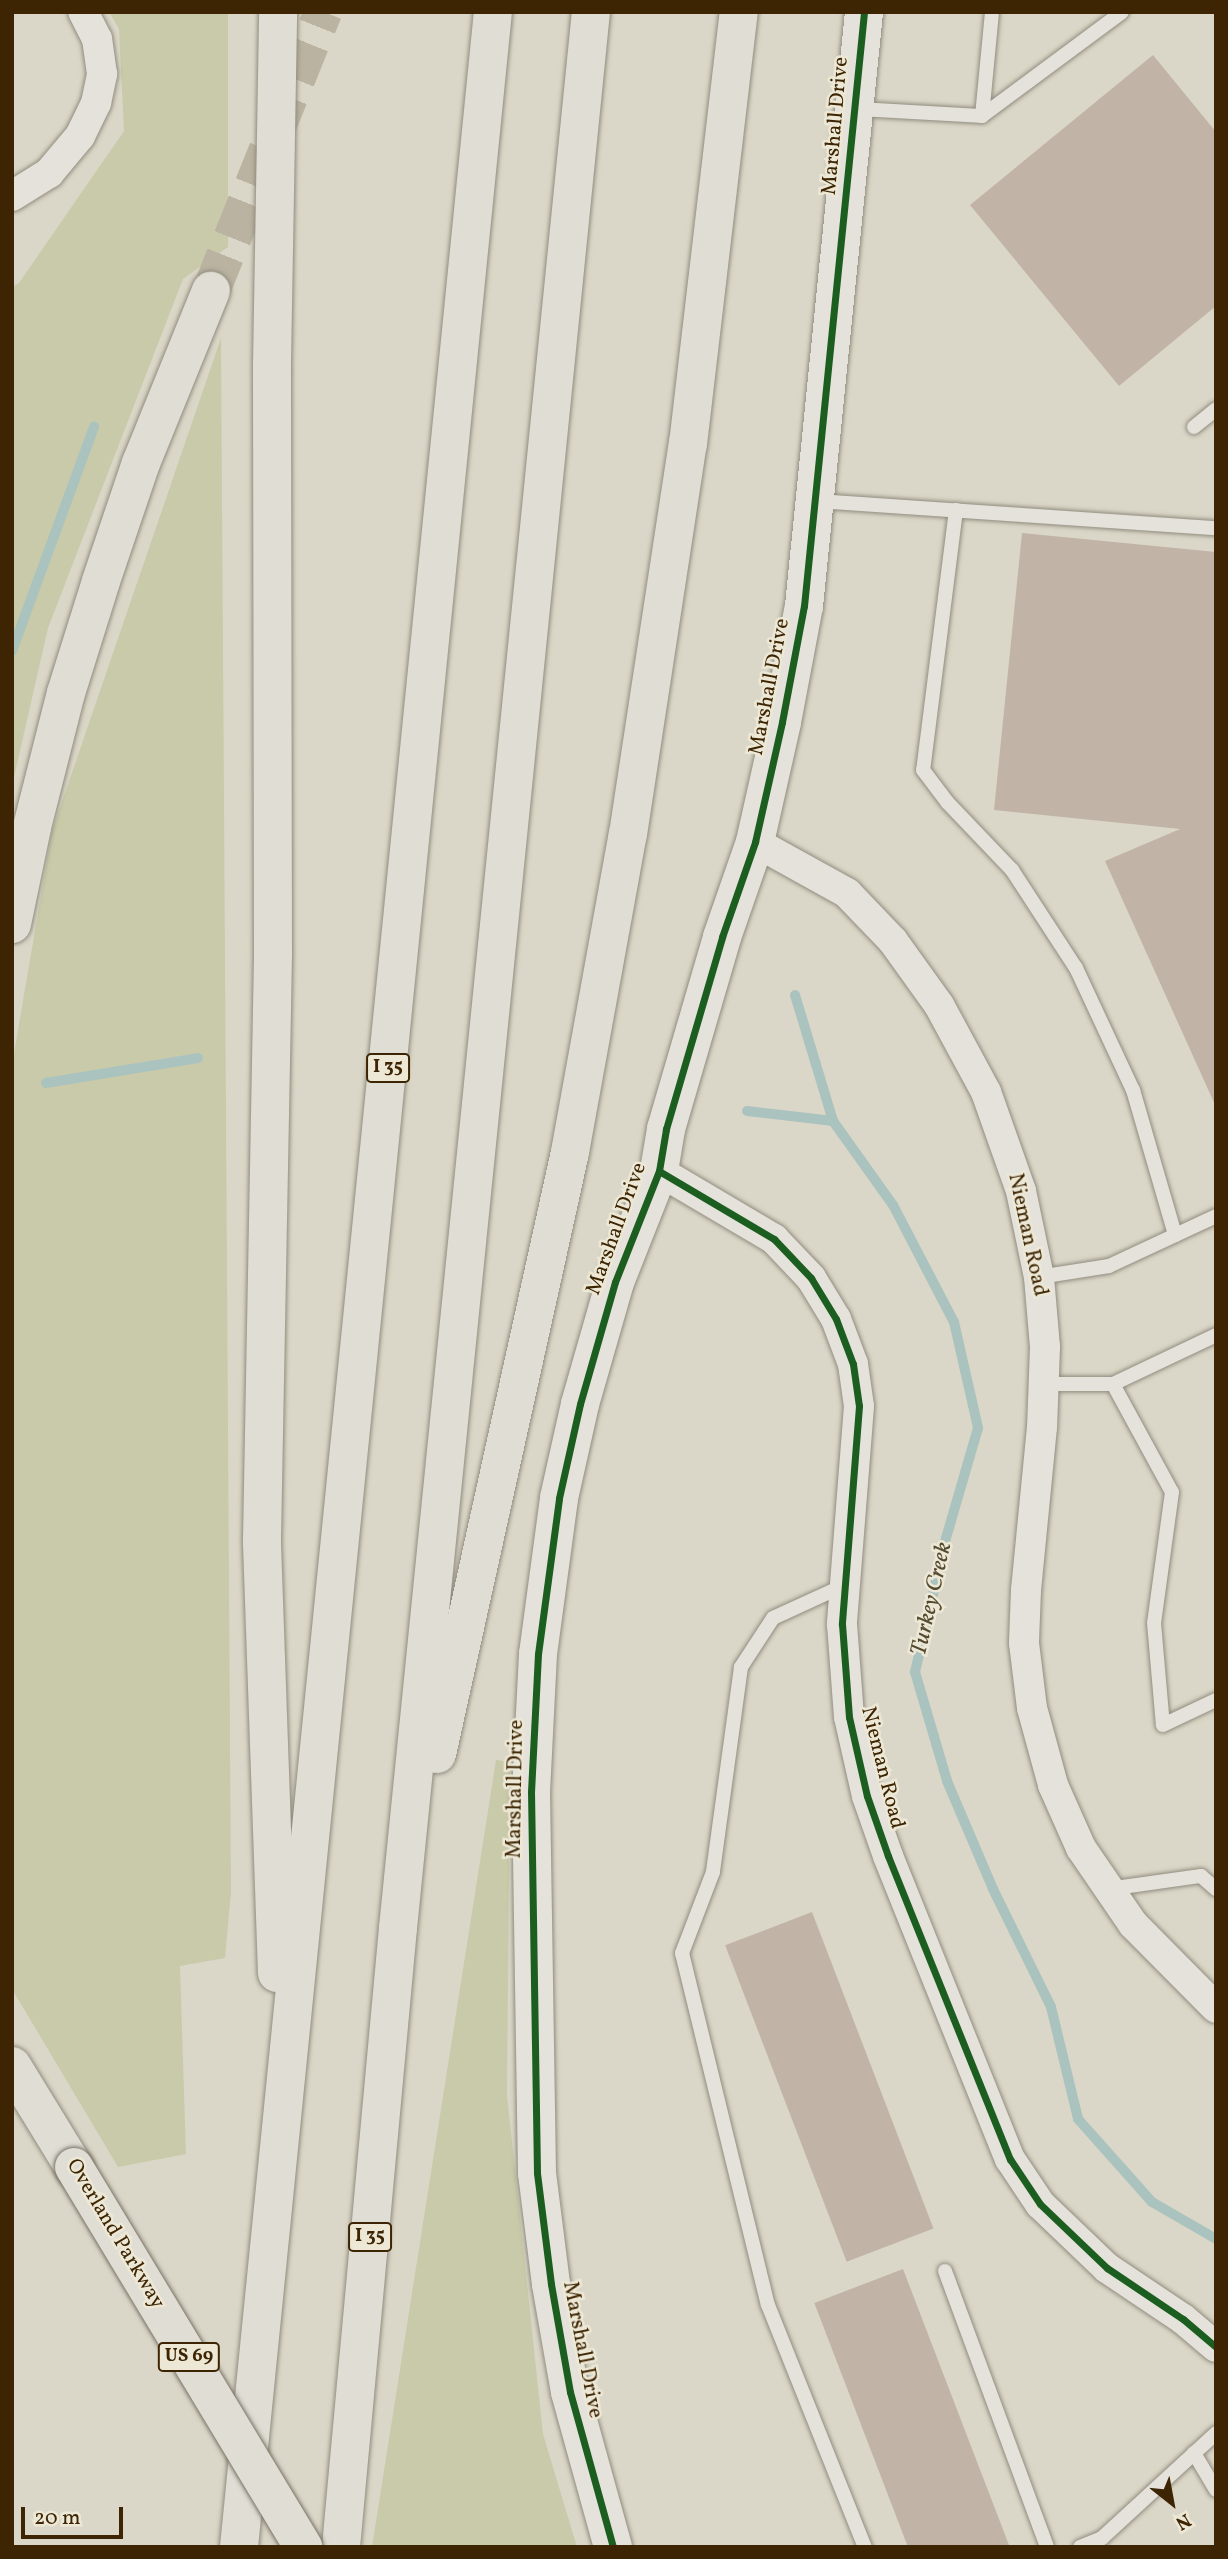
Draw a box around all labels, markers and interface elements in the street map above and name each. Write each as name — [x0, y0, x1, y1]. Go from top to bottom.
street label: Marshall Drive — [817, 56, 855, 196]
street label: Marshall Drive — [744, 616, 796, 758]
road number: I 35 — [365, 1052, 411, 1084]
street label: Marshall Drive — [581, 1159, 653, 1299]
street label: Nieman Road — [1002, 1171, 1052, 1299]
water label: Turkey Creek — [906, 1540, 958, 1658]
street label: Nieman Road — [855, 1704, 909, 1832]
street label: Marshall Drive — [502, 1719, 530, 1859]
street label: Overland Parkway — [60, 2154, 170, 2314]
road number: I 35 — [347, 2222, 393, 2252]
street label: Marshall Drive — [556, 2279, 608, 2421]
road number: US 69 — [158, 2342, 220, 2372]
north arrow — [1137, 2468, 1207, 2538]
scale bar — [24, 2492, 126, 2536]
text: 20 m — [34, 2504, 80, 2533]
text: N — [1170, 2506, 1195, 2536]

